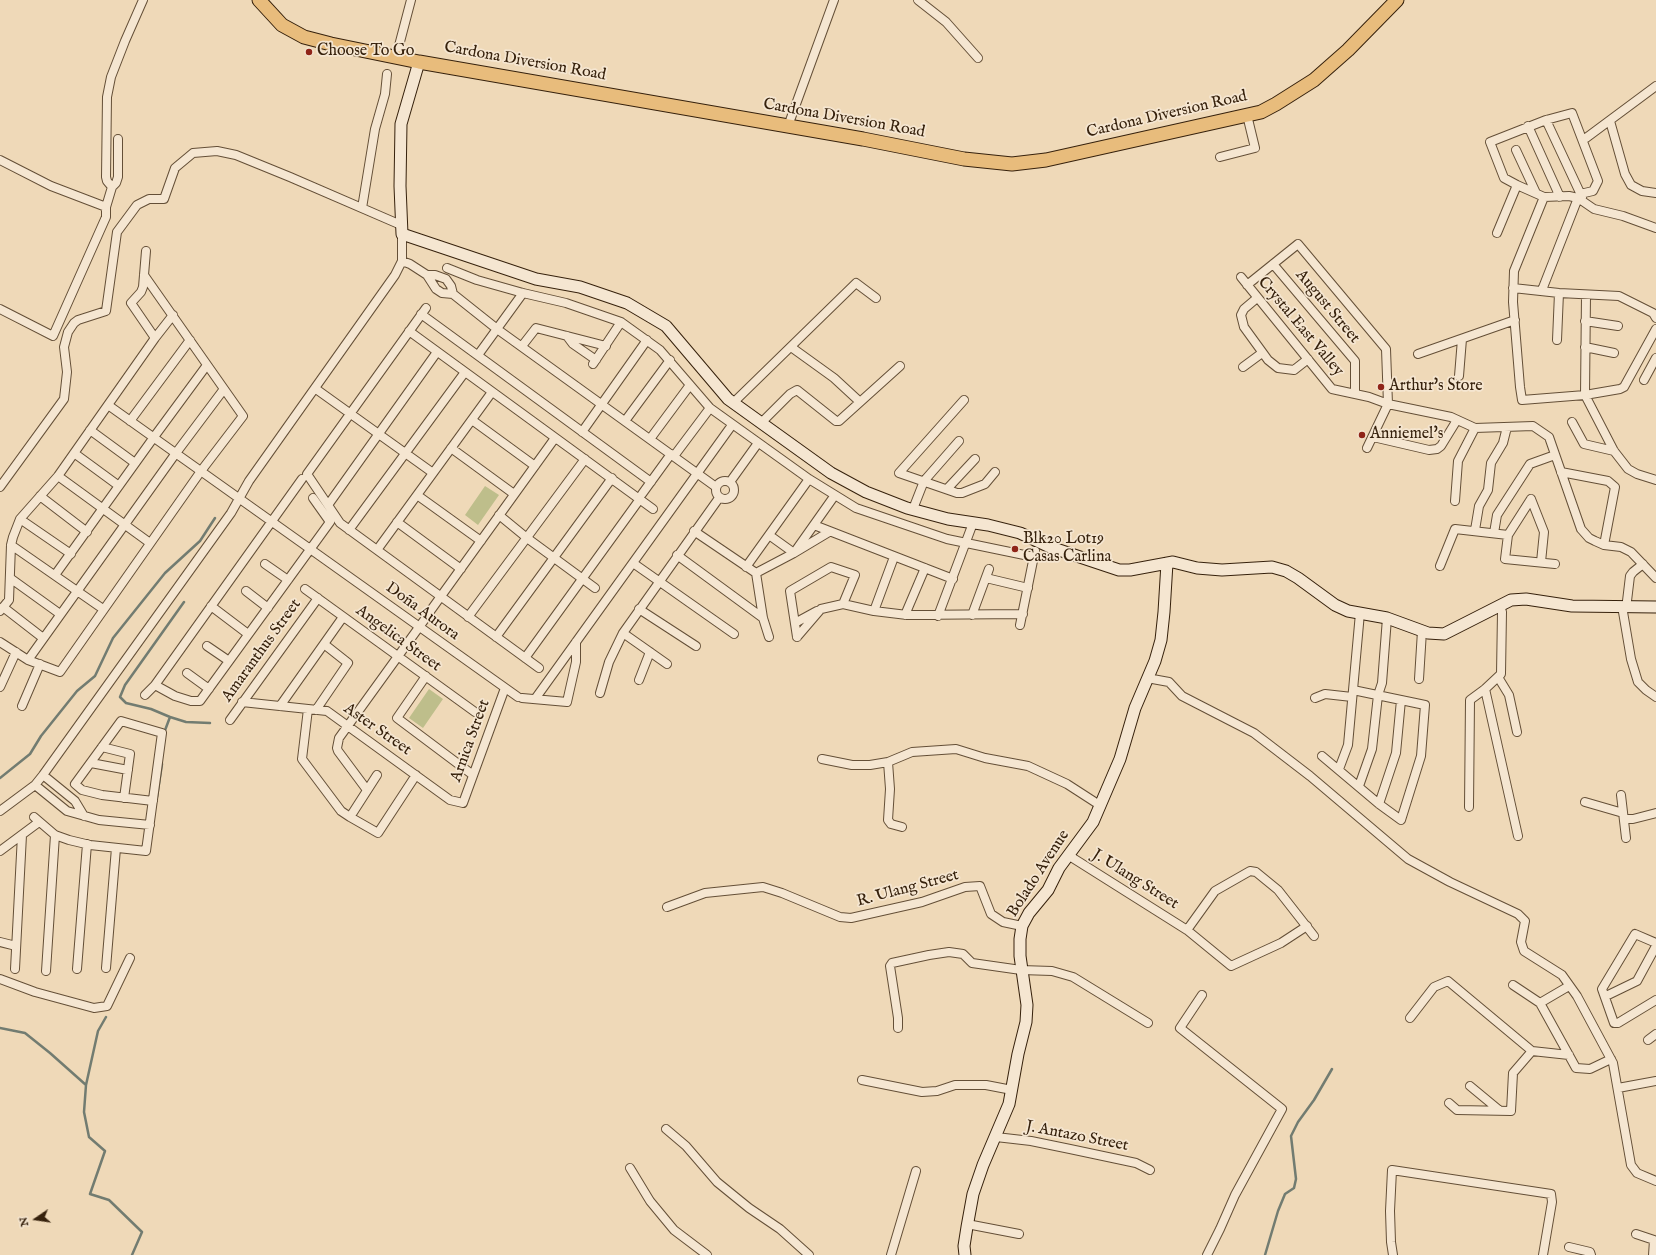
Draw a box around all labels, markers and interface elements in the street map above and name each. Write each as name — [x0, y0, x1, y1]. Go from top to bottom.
street label: Cardona Diversion Road — [443, 38, 607, 86]
place label: Choose To Go — [317, 42, 414, 62]
marker: Choose To Go — [304, 47, 314, 57]
street label: Cardona Diversion Road — [1085, 87, 1249, 143]
street label: Cardona Diversion Road — [762, 95, 926, 143]
street label: August Street — [1291, 266, 1363, 348]
street label: Crystal East Valley — [1253, 273, 1347, 381]
place label: Arthur's Store — [1389, 377, 1483, 397]
marker: Arthur's Store — [1376, 382, 1386, 392]
place label: Anniemel's — [1370, 425, 1443, 445]
marker: Anniemel's — [1357, 430, 1367, 440]
place label: Blk20 Lot19 Casas Carlina — [1023, 530, 1111, 568]
marker: Blk20 Lot19 Casas Carlina — [1010, 544, 1020, 554]
street label: Doña Aurora — [381, 579, 463, 645]
street label: Amaranthus Street — [218, 596, 306, 706]
street label: Angelica Street — [352, 602, 444, 676]
street label: Arnica Street — [447, 697, 495, 785]
street label: Aster Street — [339, 700, 415, 760]
street label: Bolado Avenue — [1004, 827, 1074, 921]
street label: J. Ulang Street — [1088, 846, 1182, 914]
street label: R. Ulang Street — [855, 866, 961, 912]
street label: J. Antazo Street — [1024, 1118, 1130, 1156]
north arrow — [16, 1199, 56, 1239]
text: N — [16, 1215, 32, 1228]

